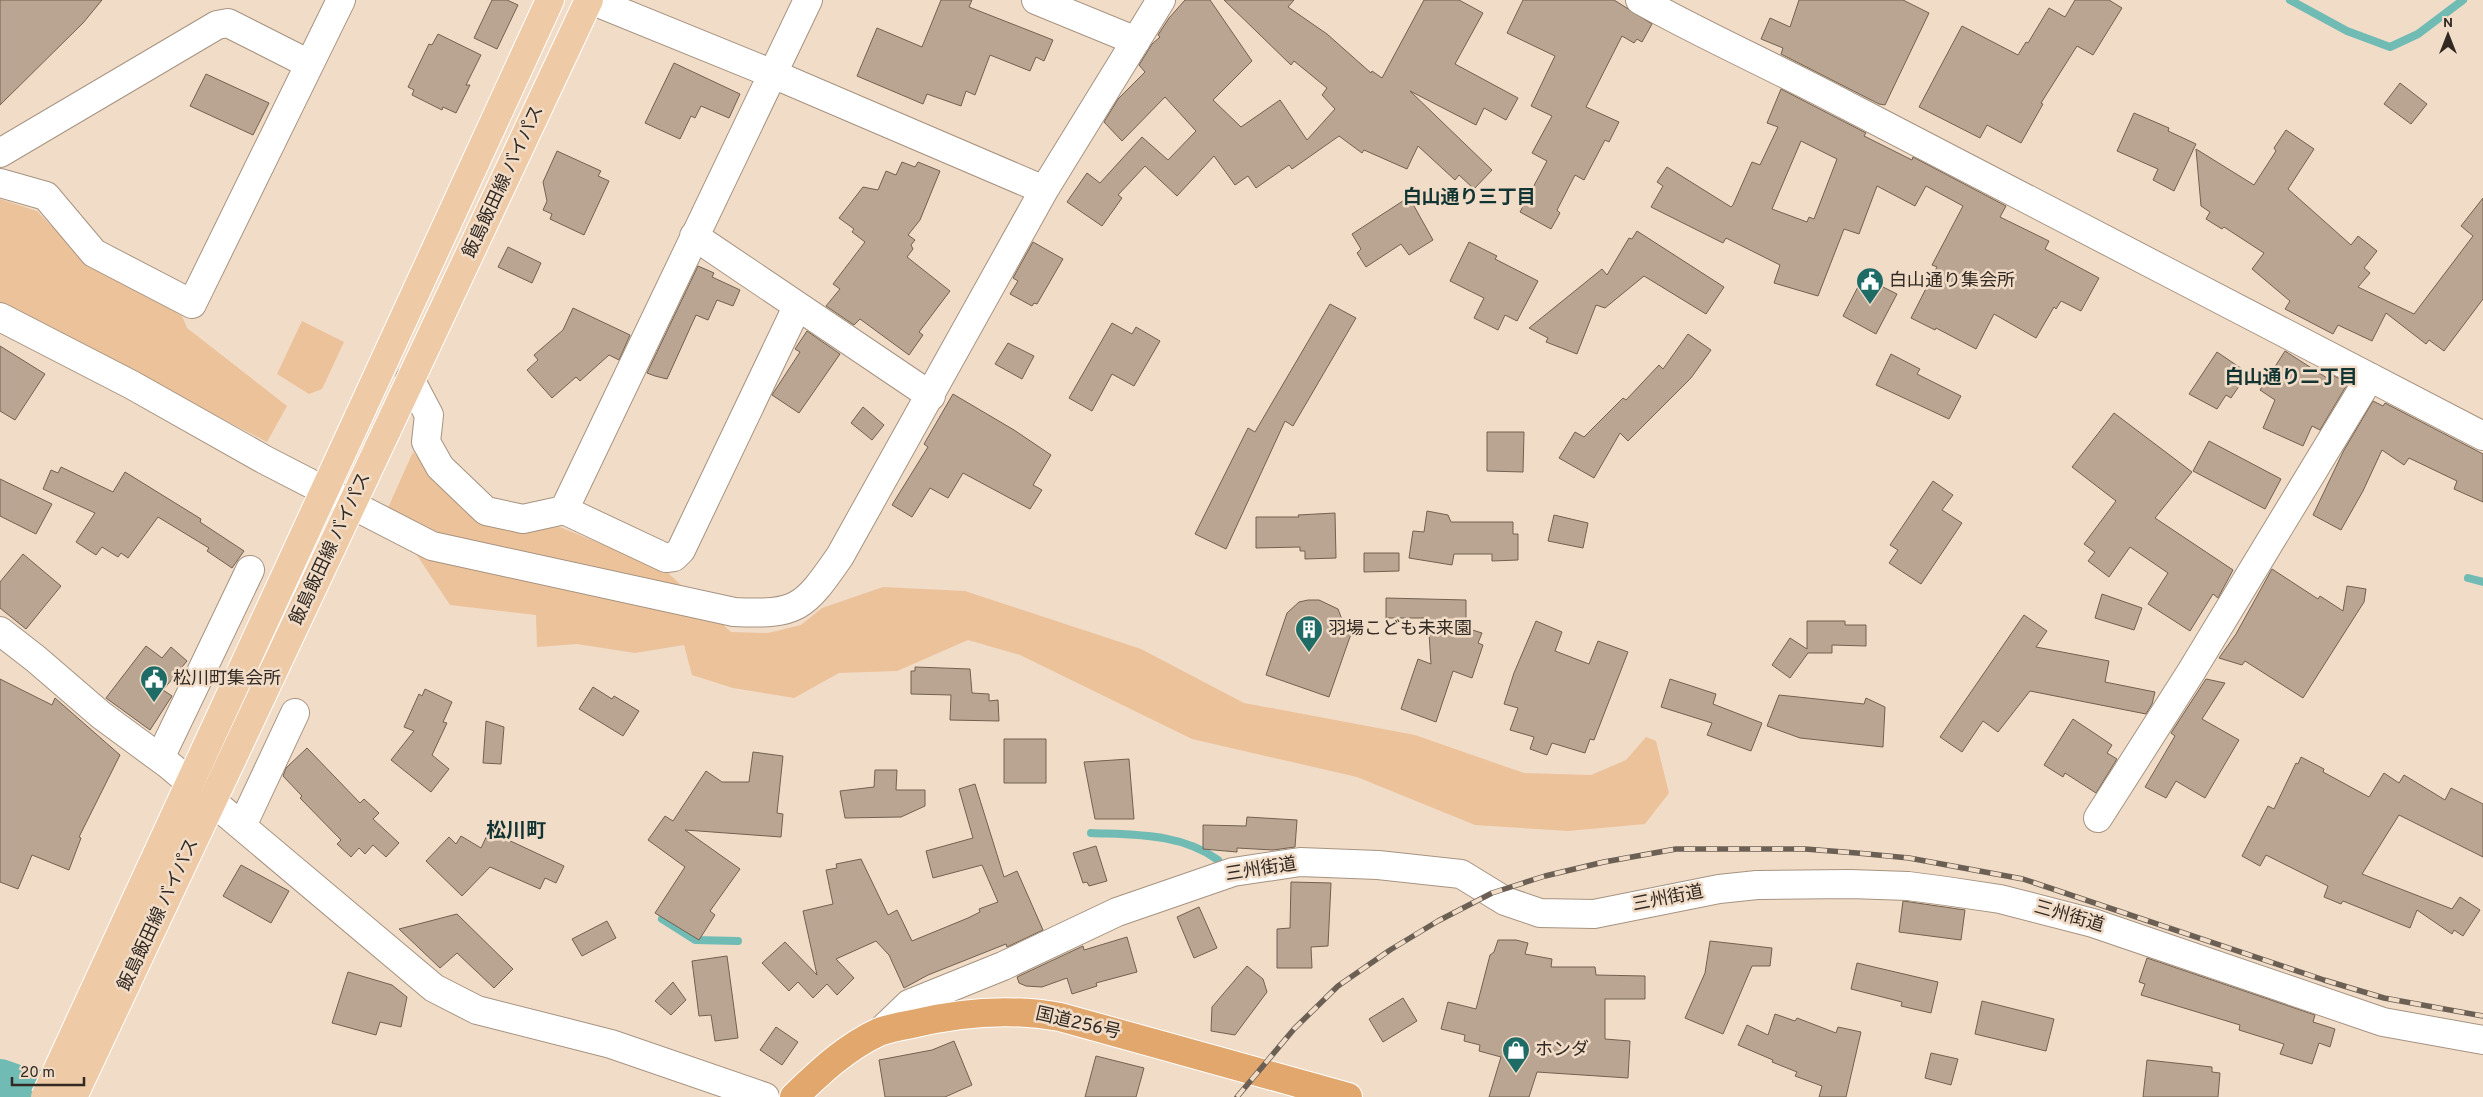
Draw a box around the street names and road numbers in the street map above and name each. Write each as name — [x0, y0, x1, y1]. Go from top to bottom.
street label: 飯島飯田線 バイパス — [459, 102, 549, 262]
street label: 飯島飯田線 バイパス — [286, 469, 376, 629]
street label: 飯島飯田線 バイパス — [114, 835, 204, 995]
street label: 三州街道 — [1224, 853, 1298, 887]
street label: 三州街道 — [1630, 881, 1706, 917]
street label: 三州街道 — [2031, 896, 2107, 938]
street label: 国道256号 — [1033, 1003, 1123, 1045]

